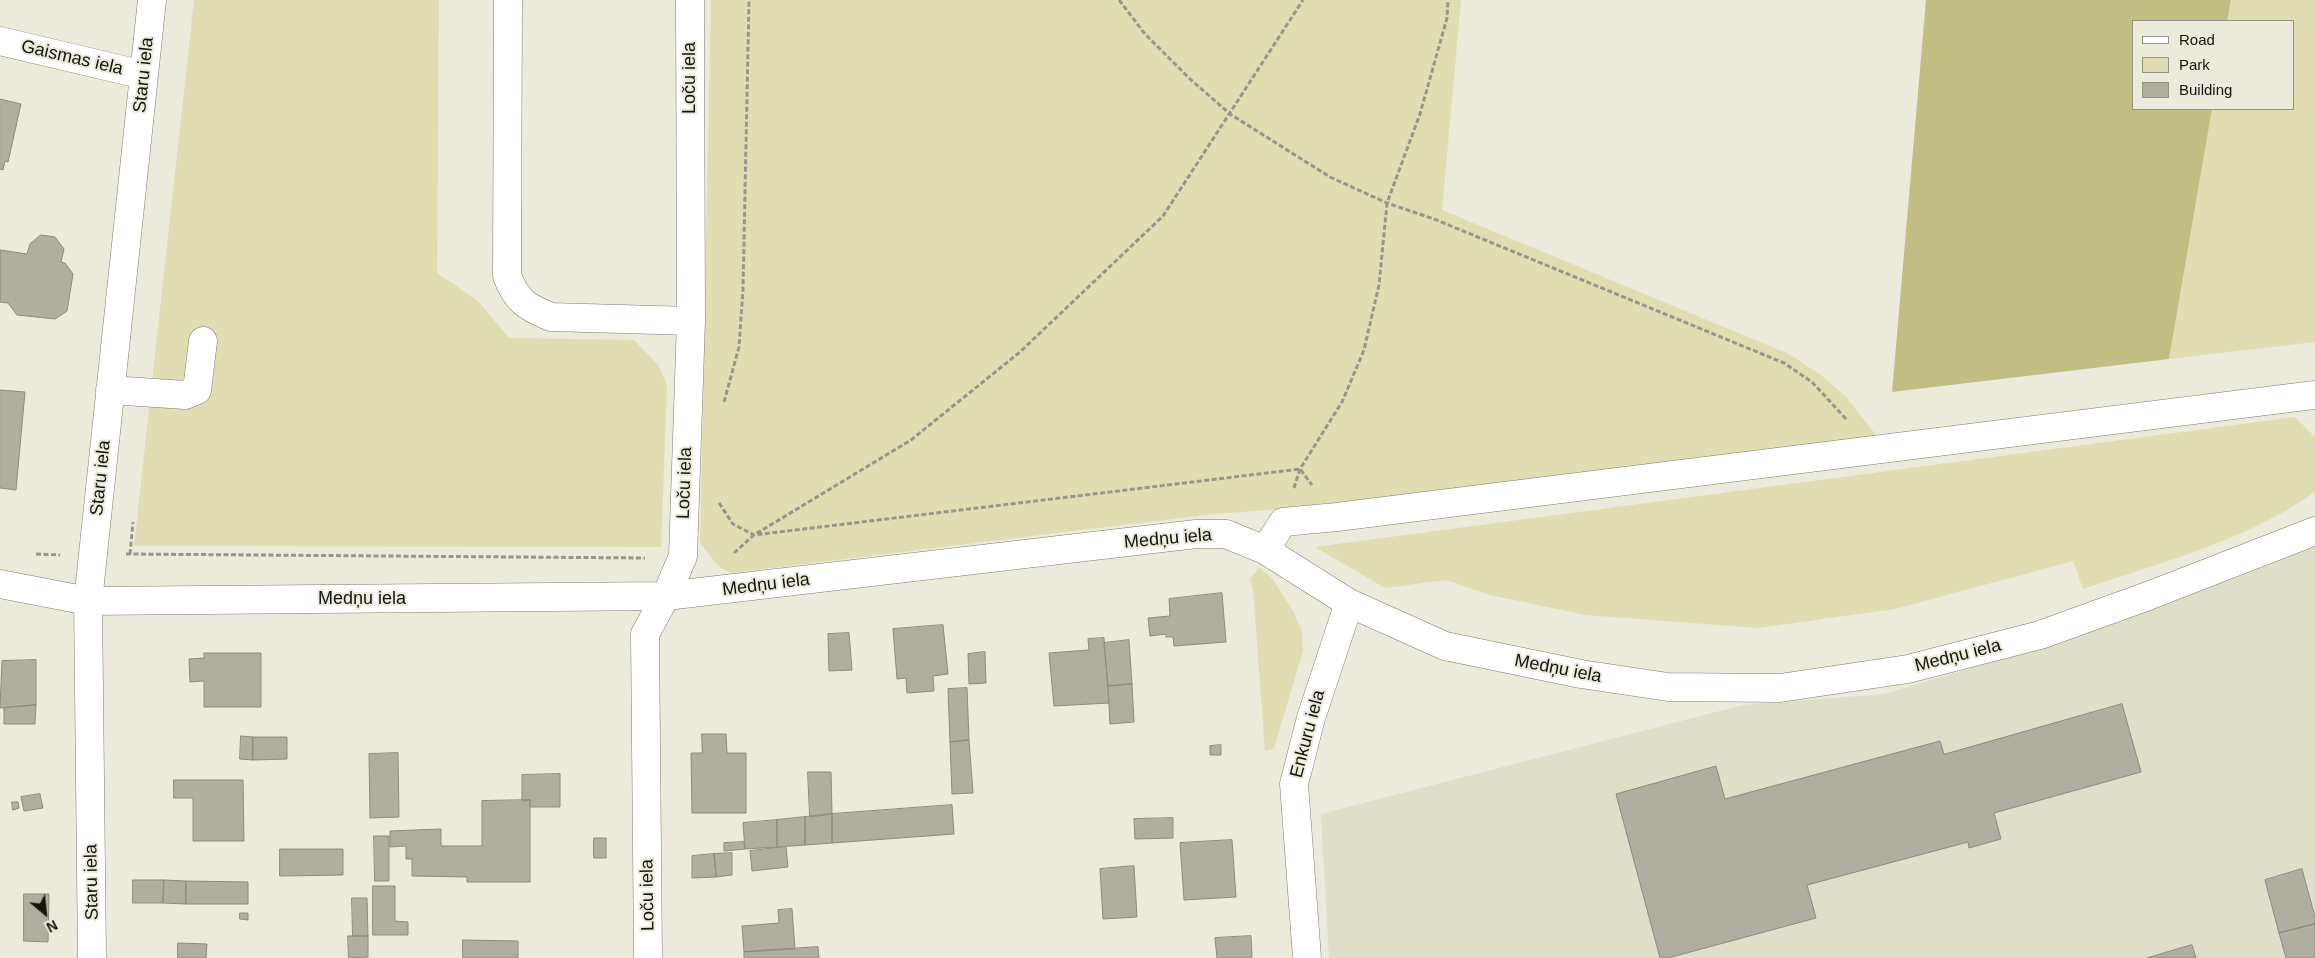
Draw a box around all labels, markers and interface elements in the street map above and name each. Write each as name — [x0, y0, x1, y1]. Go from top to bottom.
legend — [2132, 20, 2295, 110]
text: Road — [2179, 31, 2215, 48]
street label: Gaismas iela — [19, 36, 125, 80]
street label: Staru iela — [129, 36, 159, 114]
street label: Loču iela — [679, 42, 701, 114]
text: Park — [2179, 56, 2210, 73]
text: Building — [2179, 81, 2232, 98]
street label: Staru iela — [86, 439, 116, 517]
street label: Loču iela — [673, 447, 697, 519]
street label: Medņu iela — [1123, 524, 1213, 554]
street label: Medņu iela — [721, 569, 811, 601]
street label: Medņu iela — [318, 588, 406, 610]
street label: Medņu iela — [1913, 635, 2003, 677]
street label: Medņu iela — [1513, 650, 1603, 688]
street label: Enkuru iela — [1286, 688, 1330, 780]
street label: Staru iela — [81, 844, 103, 920]
street label: Loču iela — [637, 859, 659, 931]
north arrow — [20, 888, 70, 938]
text: N — [44, 917, 60, 936]

